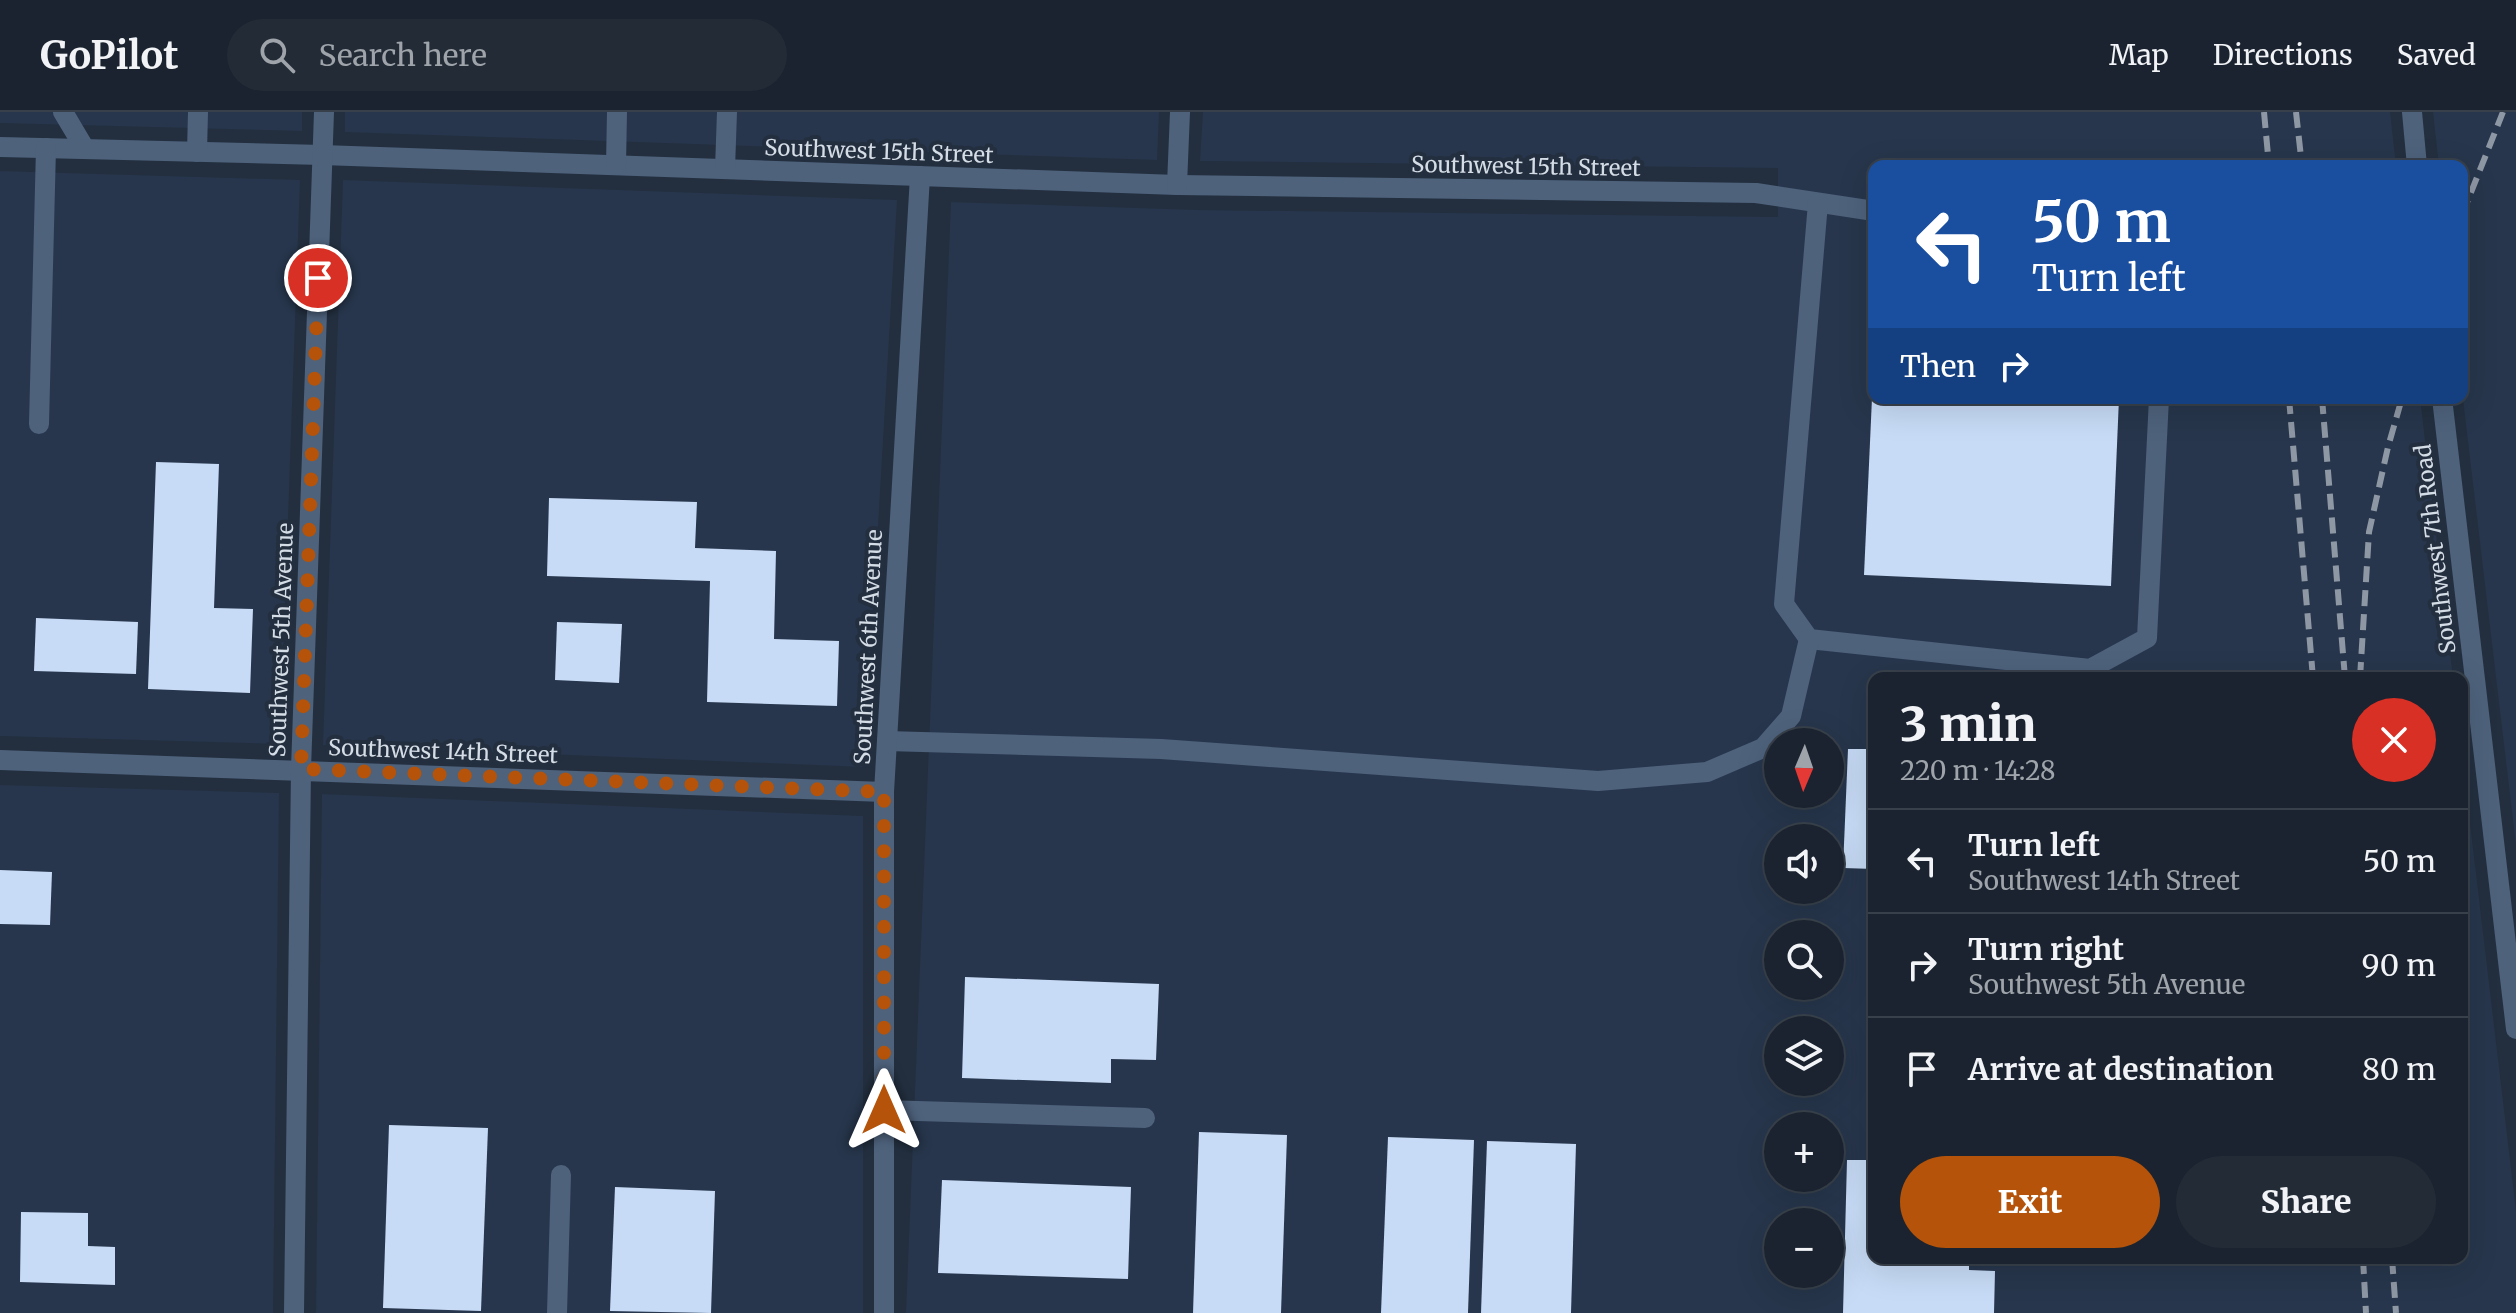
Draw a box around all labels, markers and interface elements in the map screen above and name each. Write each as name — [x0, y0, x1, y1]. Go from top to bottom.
search box — [227, 19, 787, 91]
text: GoPilot — [40, 32, 179, 79]
icon: search — [255, 33, 299, 77]
text: Search here — [319, 36, 487, 74]
text: Map — [2109, 37, 2169, 73]
text: Directions — [2213, 37, 2353, 73]
text: Saved — [2397, 37, 2476, 73]
street label: Southwest 15th Street — [764, 133, 995, 169]
street label: Southwest 15th Street — [1411, 150, 1641, 182]
text: 50 m — [2032, 187, 2171, 257]
icon: left — [1900, 192, 2004, 296]
pin — [284, 244, 352, 312]
icon: arrive — [296, 256, 340, 300]
text: Turn left — [2032, 256, 2186, 301]
icon: right — [1992, 344, 2036, 388]
text: Then — [1900, 347, 1976, 385]
street label: Southwest 7th Road — [2408, 443, 2462, 655]
street label: Southwest 5th Avenue — [263, 522, 299, 758]
street label: Southwest 6th Avenue — [848, 529, 888, 765]
text: 3 min — [1900, 694, 2037, 754]
button: close — [2352, 698, 2436, 782]
north arrow — [1764, 728, 1844, 808]
map controls — [1764, 728, 1844, 1288]
street label: Southwest 14th Street — [328, 733, 559, 769]
text: 220 m · 14:28 — [1900, 754, 2056, 787]
button: sound — [1764, 824, 1844, 904]
text: Turn left — [1968, 826, 2100, 864]
icon: left — [1900, 839, 1944, 883]
text: 50 m — [2363, 842, 2436, 880]
text: Southwest 14th Street — [1968, 864, 2240, 897]
button: search — [1764, 920, 1844, 1000]
text: Turn right — [1968, 930, 2124, 968]
icon: right — [1900, 943, 1944, 987]
text: 90 m — [2362, 946, 2436, 984]
text: Southwest 5th Avenue — [1968, 968, 2245, 1001]
button: layers — [1764, 1016, 1844, 1096]
icon: arrive — [1900, 1047, 1944, 1091]
text: Arrive at destination — [1968, 1050, 2274, 1088]
text: 80 m — [2362, 1050, 2436, 1088]
position arrow — [842, 1068, 926, 1152]
button: + — [1764, 1112, 1844, 1192]
button: Exit — [1900, 1156, 2160, 1248]
button: Share — [2176, 1156, 2436, 1248]
button: − — [1764, 1208, 1844, 1288]

